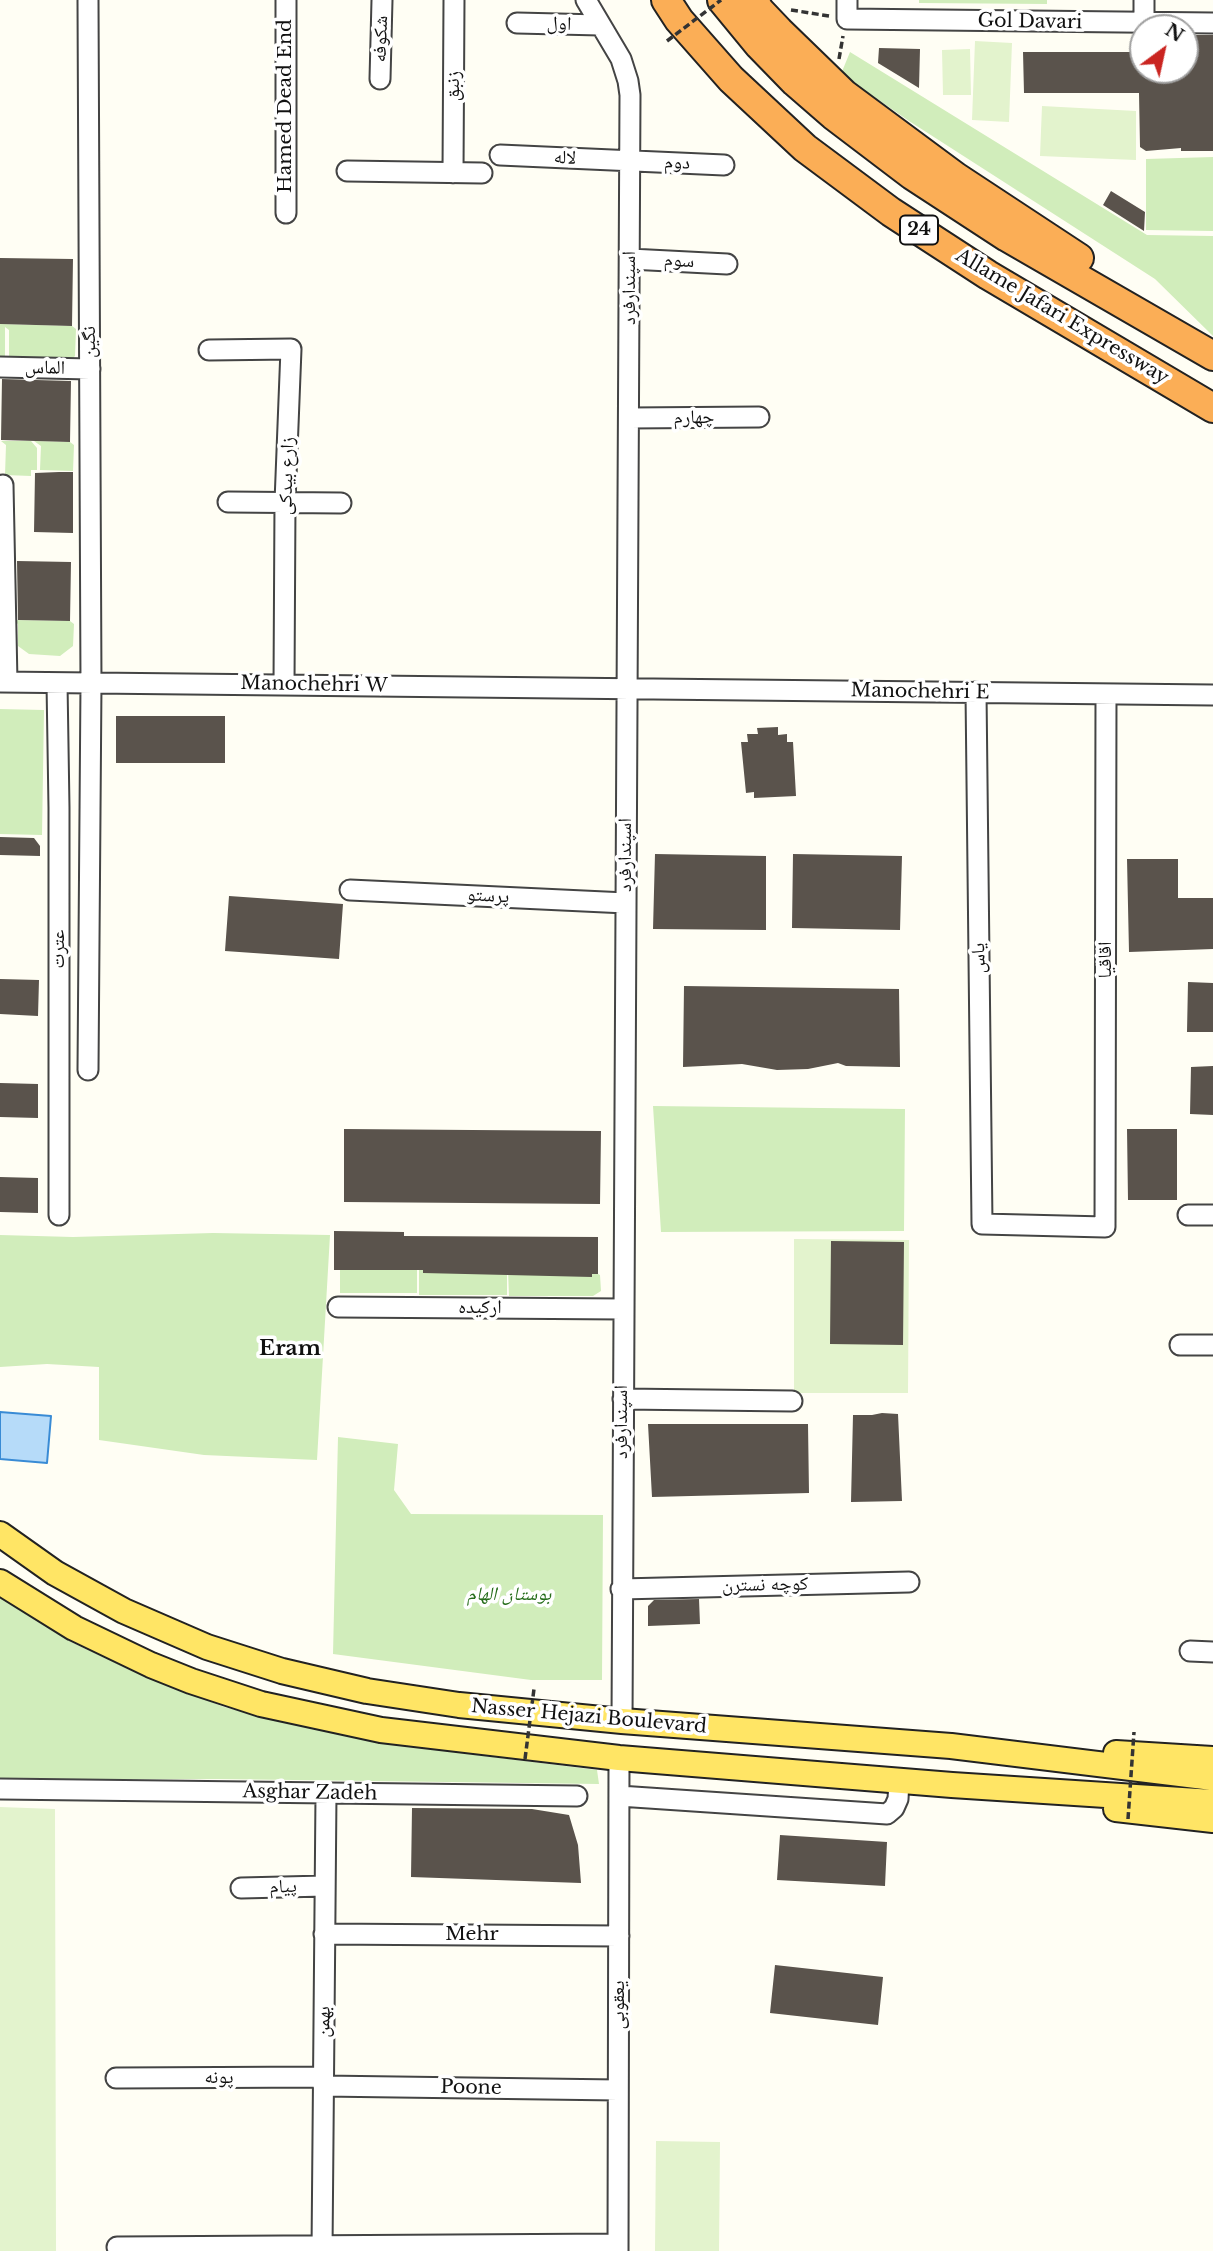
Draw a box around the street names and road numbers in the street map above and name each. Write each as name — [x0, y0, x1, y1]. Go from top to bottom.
street label: Gol Davari — [977, 10, 1083, 34]
street label: اول — [546, 12, 572, 36]
street label: شکوفه — [369, 15, 393, 63]
street label: Hamed Dead End — [275, 19, 297, 193]
street label: زنبق — [443, 71, 465, 101]
street label: لاله — [553, 146, 577, 170]
street label: دوم — [664, 151, 690, 175]
road number: 24 — [900, 215, 938, 244]
street label: Allame Jafari Expressway — [951, 244, 1173, 390]
street label: سوم — [663, 249, 695, 273]
street label: اسپندارفرد — [619, 251, 641, 325]
street label: نگین — [79, 326, 101, 358]
street label: الماس — [25, 356, 65, 380]
street label: چهارم — [674, 407, 714, 429]
street label: زارع بیدکی — [274, 437, 300, 515]
street label: Manochehri W — [240, 672, 388, 698]
street label: Manochehri E — [850, 679, 990, 705]
street label: اسپندارفرد — [615, 818, 637, 892]
street label: پرستو — [466, 884, 510, 908]
street label: عترت — [48, 930, 70, 968]
street label: اقاقیا — [1095, 942, 1117, 978]
street label: یاس — [967, 943, 991, 973]
street label: ارکیده — [458, 1297, 502, 1319]
street label: اسپندارفرد — [611, 1385, 633, 1459]
street label: کوچه نسترن — [722, 1573, 808, 1597]
street label: Nasser Hejazi Boulevard — [470, 1695, 708, 1739]
street label: Asghar Zadeh — [242, 1780, 378, 1806]
street label: پیام — [269, 1875, 297, 1899]
street label: Mehr — [445, 1924, 499, 1946]
street label: یعقوبی — [608, 1981, 630, 2029]
street label: بهمن — [312, 2006, 336, 2038]
street label: پونه — [204, 2067, 234, 2089]
street label: Poone — [440, 2076, 502, 2100]

